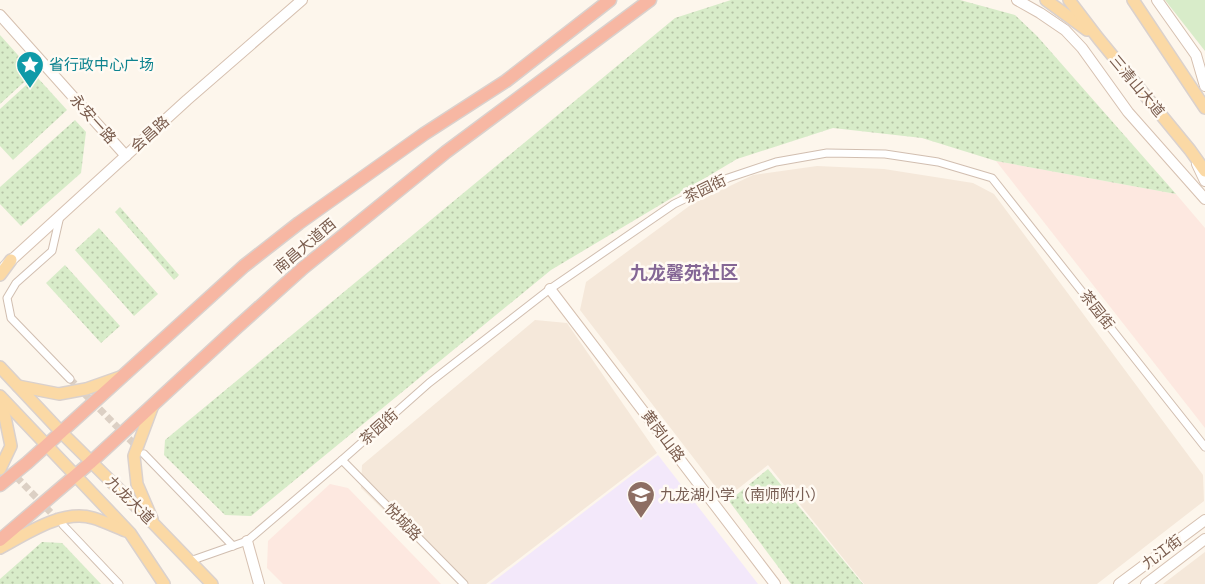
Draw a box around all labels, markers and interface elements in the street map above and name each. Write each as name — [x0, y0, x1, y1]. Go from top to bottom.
place icon: 省行政中心广场 — [15, 50, 45, 89]
street label: 三清山大道 — [1107, 51, 1169, 120]
place label: 省行政中心广场 — [49, 55, 154, 73]
street label: 永安一路 — [67, 90, 121, 147]
street label: 会昌路 — [127, 112, 172, 155]
street label: 茶园街 — [680, 170, 729, 206]
street label: 南昌大道西 — [270, 214, 339, 276]
district label: 九龙馨苑社区 — [630, 261, 738, 283]
street label: 茶园街 — [1077, 286, 1119, 333]
street label: 茶园街 — [356, 405, 401, 448]
street label: 黄岗山路 — [639, 406, 689, 465]
street label: 九龙大道 — [103, 472, 158, 527]
school or university icon: 九龙湖小学（南师附小） — [626, 480, 656, 519]
place label: 九龙湖小学（南师附小） — [660, 485, 825, 503]
street label: 悦城路 — [382, 499, 426, 544]
street label: 九江街 — [1138, 530, 1185, 572]

